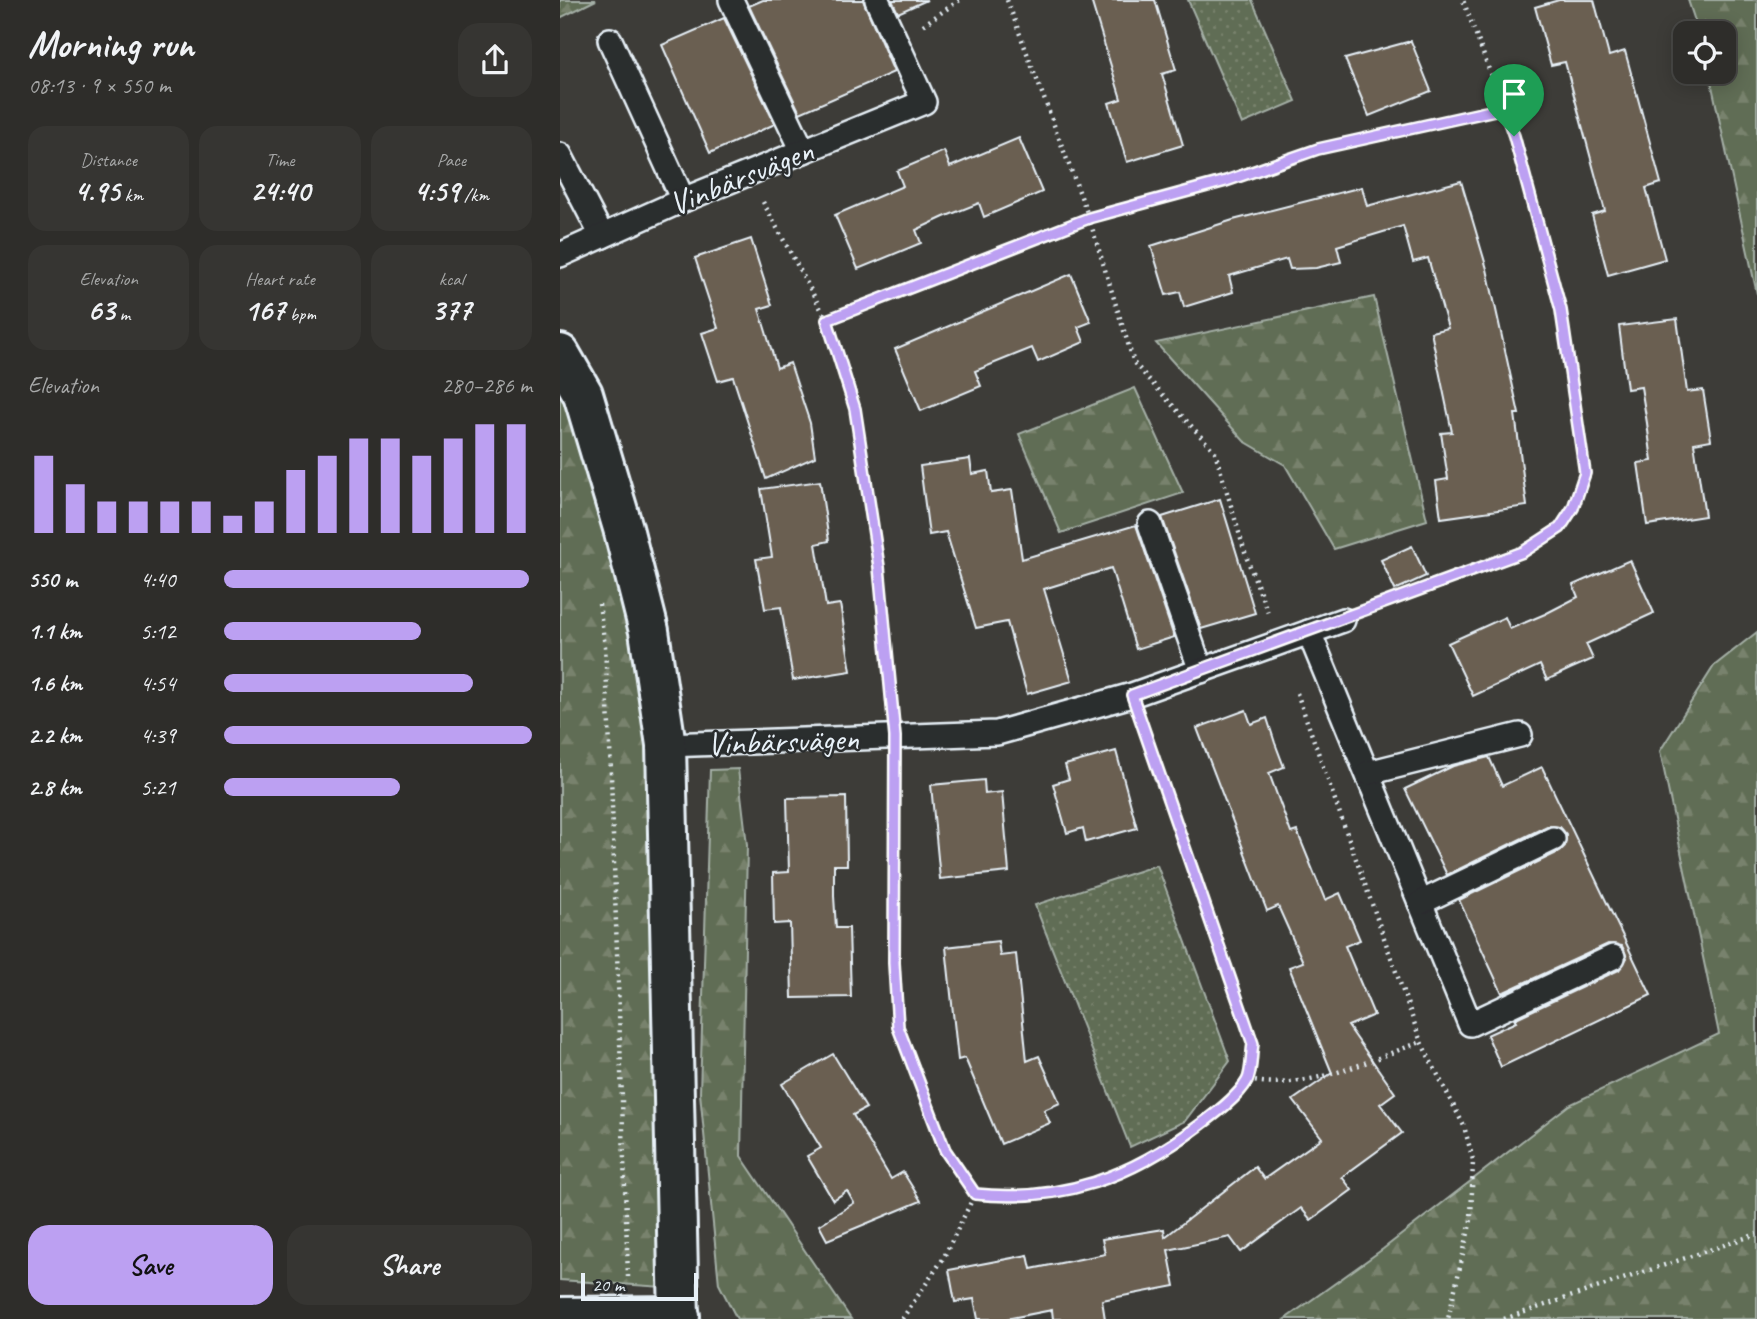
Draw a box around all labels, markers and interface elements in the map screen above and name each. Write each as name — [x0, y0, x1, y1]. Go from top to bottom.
text: Morning run — [28, 21, 194, 68]
map controls — [1673, 21, 1736, 84]
button: locate — [1673, 21, 1736, 84]
button: share — [458, 23, 532, 97]
pin — [1484, 64, 1544, 136]
text: 08:13 · 9 × 550 m — [28, 71, 171, 100]
icon: arrive — [1495, 75, 1533, 113]
street label: Vinbärsvägen — [663, 129, 819, 225]
text: Distance — [80, 148, 137, 172]
text: Time — [265, 148, 295, 172]
text: Pace — [437, 148, 466, 172]
text: 4.95 — [74, 172, 120, 210]
text: 24:40 — [250, 172, 310, 210]
text: 4:59 — [414, 172, 459, 210]
text: km — [120, 183, 143, 207]
text: /km — [459, 183, 489, 207]
text: Elevation — [79, 267, 138, 291]
text: Heart rate — [245, 267, 315, 291]
text: kcal — [439, 267, 464, 291]
text: 63 — [87, 291, 115, 329]
text: 167 — [244, 291, 285, 329]
text: 377 — [431, 291, 471, 329]
text: m — [115, 302, 130, 326]
text: bpm — [285, 302, 316, 326]
text: Elevation — [28, 371, 99, 400]
text: 280–286 m — [441, 371, 532, 400]
text: 550 m — [28, 565, 77, 594]
text: 4:40 — [140, 565, 176, 594]
text: 1.1 km — [28, 617, 82, 646]
text: 5:12 — [140, 617, 176, 646]
text: 1.6 km — [28, 669, 82, 698]
text: 4:54 — [140, 669, 176, 698]
street label: Vinbärsvägen — [706, 717, 860, 765]
text: 2.2 km — [28, 721, 82, 750]
text: 4:39 — [140, 721, 176, 750]
text: 2.8 km — [28, 773, 82, 802]
text: 5:21 — [140, 773, 176, 802]
button: Save — [28, 1225, 273, 1305]
button: Share — [287, 1225, 532, 1305]
scale bar — [581, 1270, 698, 1302]
text: 20 m — [592, 1273, 624, 1297]

